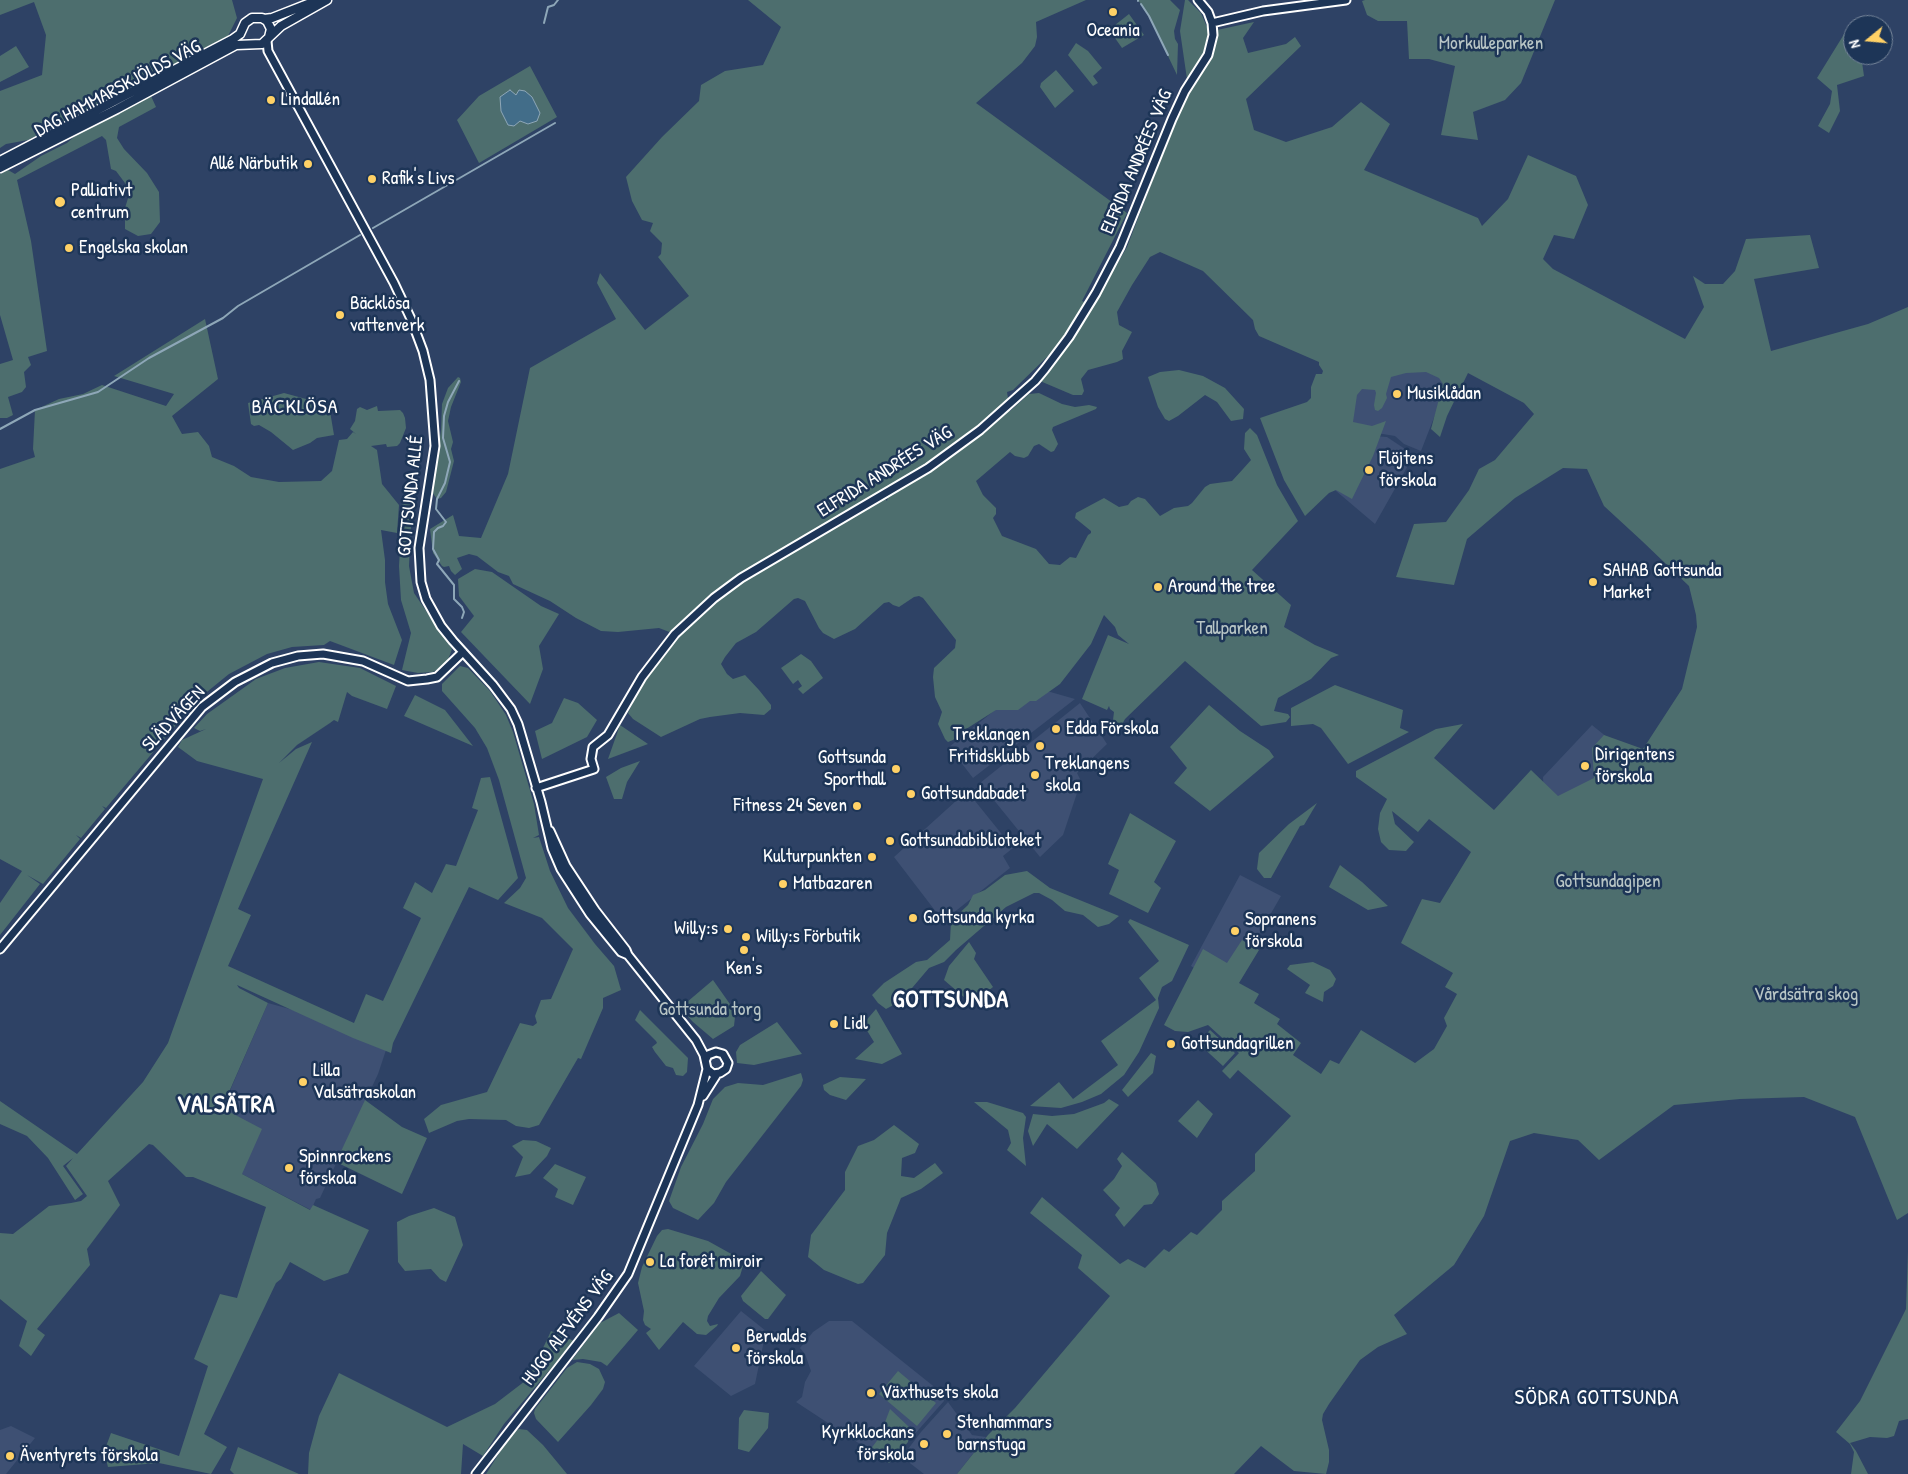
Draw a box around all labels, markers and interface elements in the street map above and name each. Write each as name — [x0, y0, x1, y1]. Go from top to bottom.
marker: Oceania — [1107, 6, 1119, 18]
north arrow — [1843, 15, 1893, 65]
place label: Oceania — [1086, 20, 1140, 42]
park label: Morkulleparken — [1439, 33, 1543, 55]
street label: DAG HAMMARSKJÖLDS VÄG — [31, 36, 205, 142]
text: N — [1844, 38, 1864, 51]
street label: ELFRIDA ANDRÉES VÄG — [1096, 87, 1178, 237]
place label: Lindallén — [281, 89, 340, 111]
marker: Lindallén — [265, 94, 277, 106]
place label: Allé Närbutik — [210, 153, 298, 175]
marker: Allé Närbutik — [302, 158, 314, 170]
place label: Rafik's Livs — [382, 168, 455, 190]
marker: Rafik's Livs — [366, 173, 378, 185]
place label: Palliativt centrum — [71, 180, 132, 224]
marker: Palliativt centrum — [53, 195, 67, 209]
place label: Engelska skolan — [79, 237, 188, 259]
marker: Engelska skolan — [63, 242, 75, 254]
place label: Bäcklösa vattenverk — [350, 293, 425, 337]
marker: Bäcklösa vattenverk — [334, 309, 346, 321]
place label: Musiklådan — [1407, 383, 1481, 405]
marker: Musiklådan — [1391, 388, 1403, 400]
district label: BÄCKLÖSA — [251, 396, 339, 420]
street label: ELFRIDA ANDRÉES VÄG — [814, 421, 956, 523]
street label: GOTTSUNDA ALLÉ — [393, 435, 429, 557]
place label: Flöjtens förskola — [1379, 448, 1436, 492]
marker: Flöjtens förskola — [1363, 464, 1375, 476]
place label: SAHAB Gottsunda Market — [1603, 560, 1721, 604]
place label: Around the tree — [1168, 576, 1276, 598]
marker: SAHAB Gottsunda Market — [1587, 576, 1599, 588]
marker: Around the tree — [1152, 581, 1164, 593]
park label: Tallparken — [1196, 618, 1268, 640]
street label: SLÄDVÄGEN — [138, 681, 210, 757]
place label: Edda Förskola — [1066, 718, 1158, 740]
marker: Edda Förskola — [1050, 723, 1062, 735]
place label: Treklangen Fritidsklubb — [950, 724, 1030, 768]
marker: Treklangen Fritidsklubb — [1034, 740, 1046, 752]
place label: Dirigentens förskola — [1595, 744, 1674, 788]
place label: Gottsunda Sporthall — [818, 747, 886, 791]
place label: Treklangens skola — [1045, 753, 1130, 797]
marker: Dirigentens förskola — [1579, 760, 1591, 772]
marker: Gottsunda Sporthall — [890, 763, 902, 775]
marker: Treklangens skola — [1029, 769, 1041, 781]
place label: Gottsundabadet — [921, 783, 1026, 805]
marker: Gottsundabadet — [905, 788, 917, 800]
place label: Fitness 24 Seven — [734, 795, 847, 817]
marker: Fitness 24 Seven — [851, 800, 863, 812]
place label: Gottsundabiblioteket — [900, 830, 1041, 852]
marker: Gottsundabiblioteket — [884, 835, 896, 847]
place label: Kulturpunkten — [763, 846, 862, 868]
marker: Kulturpunkten — [866, 851, 878, 863]
park label: Gottsundagipen — [1555, 871, 1661, 893]
place label: Matbazaren — [793, 873, 873, 895]
marker: Matbazaren — [777, 878, 789, 890]
place label: Gottsunda kyrka — [923, 907, 1034, 929]
place label: Sopranens förskola — [1245, 909, 1316, 953]
marker: Gottsunda kyrka — [907, 912, 919, 924]
place label: Willy:s — [674, 918, 718, 940]
marker: Willy:s — [722, 923, 734, 935]
marker: Sopranens förskola — [1229, 925, 1241, 937]
place label: Willy:s Förbutik — [756, 926, 860, 948]
marker: Willy:s Förbutik — [740, 931, 752, 943]
marker: Ken's — [738, 944, 750, 956]
place label: Ken's — [726, 958, 762, 980]
park label: Vårdsätra skog — [1754, 984, 1858, 1006]
district label: GOTTSUNDA — [892, 987, 1010, 1015]
park label: Gottsunda torg — [659, 999, 761, 1021]
place label: Lidl — [844, 1013, 868, 1035]
marker: Lidl — [828, 1018, 840, 1030]
place label: Gottsundagrillen — [1181, 1033, 1294, 1055]
marker: Gottsundagrillen — [1165, 1038, 1177, 1050]
place label: Lilla Valsätraskolan — [313, 1060, 416, 1104]
marker: Lilla Valsätraskolan — [297, 1076, 309, 1088]
district label: VALSÄTRA — [176, 1092, 276, 1120]
place label: Spinnrockens förskola — [299, 1146, 391, 1190]
marker: Spinnrockens förskola — [283, 1162, 295, 1174]
place label: La forêt miroir — [660, 1251, 763, 1273]
marker: La forêt miroir — [644, 1256, 656, 1268]
street label: HUGO ALFVÉNS VÄG — [517, 1266, 619, 1390]
place label: Berwalds förskola — [746, 1326, 807, 1370]
marker: Berwalds förskola — [730, 1342, 742, 1354]
place label: Växthusets skola — [881, 1382, 998, 1404]
district label: SÖDRA GOTTSUNDA — [1513, 1385, 1681, 1411]
marker: Växthusets skola — [865, 1387, 877, 1399]
place label: Stenhammars barnstuga — [957, 1412, 1052, 1456]
place label: Kyrkklockans förskola — [822, 1422, 914, 1466]
marker: Stenhammars barnstuga — [941, 1428, 953, 1440]
marker: Kyrkklockans förskola — [918, 1438, 930, 1450]
place label: Äventyrets förskola — [20, 1445, 158, 1467]
marker: Äventyrets förskola — [4, 1450, 16, 1462]

